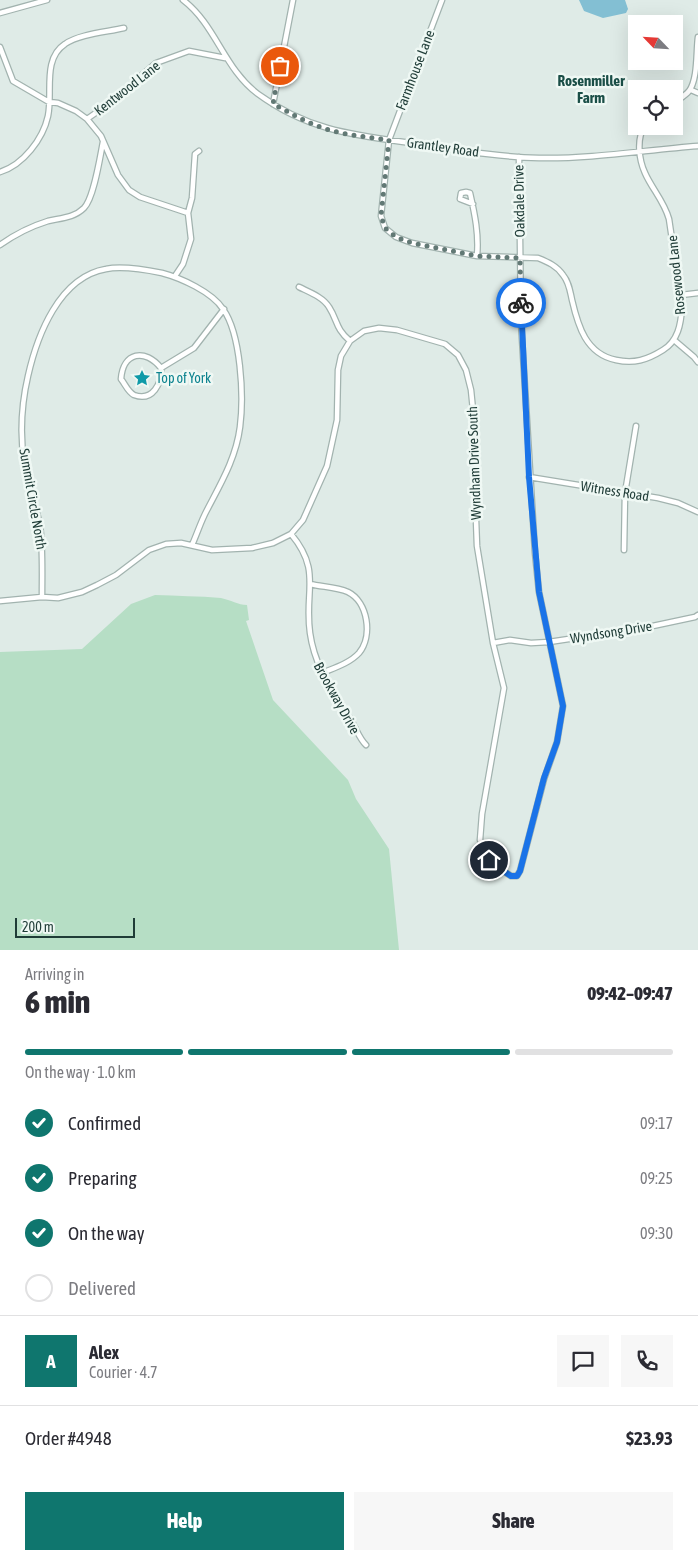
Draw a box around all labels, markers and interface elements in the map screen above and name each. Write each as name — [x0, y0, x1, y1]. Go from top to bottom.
north arrow — [628, 15, 682, 70]
map controls — [628, 15, 683, 135]
street label: Farmhouse Lane — [392, 28, 438, 112]
pin — [259, 45, 301, 87]
icon: bag — [266, 52, 294, 80]
street label: Kentwood Lane — [91, 57, 163, 119]
district label: Rosenmiller Farm — [557, 72, 625, 106]
button: locate — [628, 80, 683, 135]
street label: Grantley Road — [406, 134, 480, 160]
street label: Oakdale Drive — [510, 164, 528, 238]
street label: Rosewood Lane — [664, 235, 688, 315]
courier — [496, 278, 546, 328]
icon: bike — [507, 289, 535, 317]
place icon: Top of York — [132, 368, 152, 388]
place label: Top of York — [156, 370, 211, 386]
street label: Wyndham Drive South — [464, 406, 484, 520]
street label: Summit Circle North — [16, 447, 50, 551]
street label: Witness Road — [580, 478, 650, 504]
street label: Wyndsong Drive — [569, 618, 653, 646]
street label: Brookway Drive — [311, 659, 363, 737]
pin — [468, 839, 510, 881]
icon: home — [475, 846, 503, 874]
scale bar — [15, 915, 135, 938]
text: 200 m — [22, 919, 54, 935]
text: Arriving in — [25, 965, 85, 983]
text: 09:42–09:47 — [587, 982, 673, 1004]
text: 6 min — [25, 983, 90, 1020]
text: On the way · 1.0 km — [25, 1063, 136, 1081]
icon: check — [25, 1109, 53, 1137]
text: Confirmed — [68, 1112, 141, 1134]
text: 09:17 — [640, 1114, 673, 1132]
icon: check — [25, 1164, 53, 1192]
text: Preparing — [68, 1167, 137, 1189]
text: 09:25 — [640, 1169, 673, 1187]
icon: check — [25, 1219, 53, 1247]
text: On the way — [68, 1222, 145, 1244]
text: 09:30 — [640, 1224, 673, 1242]
text: Delivered — [68, 1277, 136, 1299]
button: chat — [557, 1335, 609, 1387]
button: phone — [621, 1335, 673, 1387]
text: Alex — [89, 1341, 119, 1363]
text: A — [46, 1350, 56, 1372]
text: Courier · 4.7 — [89, 1363, 158, 1381]
text: Order #4948 — [25, 1427, 112, 1449]
text: $23.93 — [626, 1427, 673, 1449]
button: Help — [25, 1492, 344, 1550]
button: Share — [354, 1492, 673, 1550]

